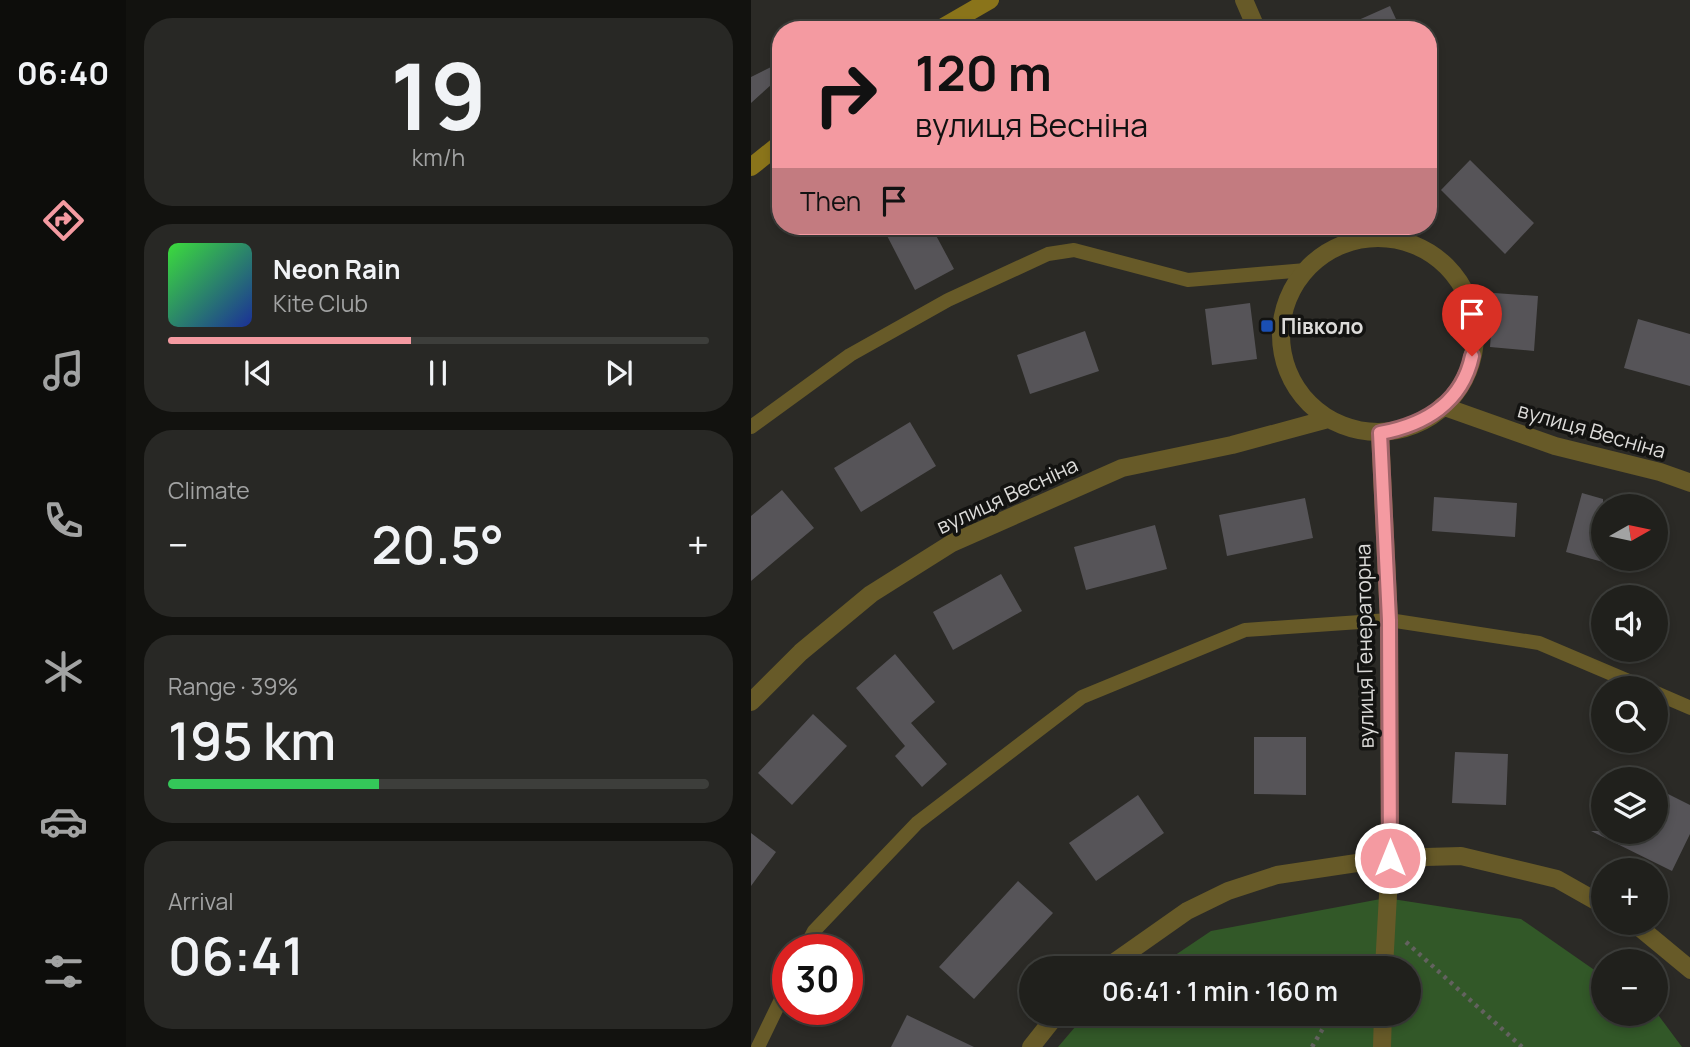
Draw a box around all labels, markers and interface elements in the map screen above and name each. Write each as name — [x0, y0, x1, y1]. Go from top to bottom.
text: 19 — [390, 33, 487, 157]
text: 120 m — [915, 39, 1052, 106]
icon: right — [800, 49, 891, 140]
text: 06:40 — [17, 51, 109, 95]
text: вулиця Весніна — [915, 103, 1148, 147]
text: km/h — [412, 141, 465, 173]
icon: arrive — [875, 182, 913, 220]
text: Then — [800, 183, 861, 219]
icon: directions — [39, 196, 88, 245]
text: Neon Rain — [273, 251, 401, 287]
pin — [1442, 284, 1502, 356]
text: Kite Club — [273, 287, 368, 319]
icon: arrive — [1453, 295, 1491, 333]
place label: Півколо — [1281, 312, 1364, 340]
marker: Півколо — [1259, 318, 1275, 334]
icon: music — [39, 346, 88, 395]
icon: previous — [239, 354, 277, 392]
icon: pause — [419, 354, 457, 392]
icon: next — [600, 354, 638, 392]
street label: вулиця Весніна — [1515, 395, 1669, 465]
street label: вулиця Весніна — [932, 450, 1082, 540]
text: Climate — [168, 474, 250, 506]
north arrow — [1591, 494, 1668, 570]
map controls — [1591, 494, 1668, 1026]
icon: phone — [39, 496, 88, 545]
text: 20.5° — [372, 509, 504, 580]
text: − — [168, 518, 189, 570]
text: + — [687, 518, 709, 570]
street label: вулиця Генераторна — [1348, 543, 1380, 749]
button: sound — [1591, 585, 1668, 662]
icon: climate — [39, 647, 88, 696]
text: Range · 39% — [168, 670, 298, 702]
button: search — [1591, 676, 1668, 753]
text: 195 km — [168, 705, 336, 776]
button: layers — [1591, 767, 1668, 844]
icon: car — [39, 797, 88, 846]
position arrow — [1353, 821, 1427, 895]
button: + — [1591, 858, 1668, 935]
text: Arrival — [168, 885, 234, 917]
text: 06:41 — [168, 920, 304, 991]
speed limit sign: 30 — [772, 934, 863, 1025]
icon: filters — [39, 947, 88, 996]
button: − — [1591, 949, 1668, 1026]
text: 06:41 · 1 min · 160 m — [1102, 973, 1338, 1009]

